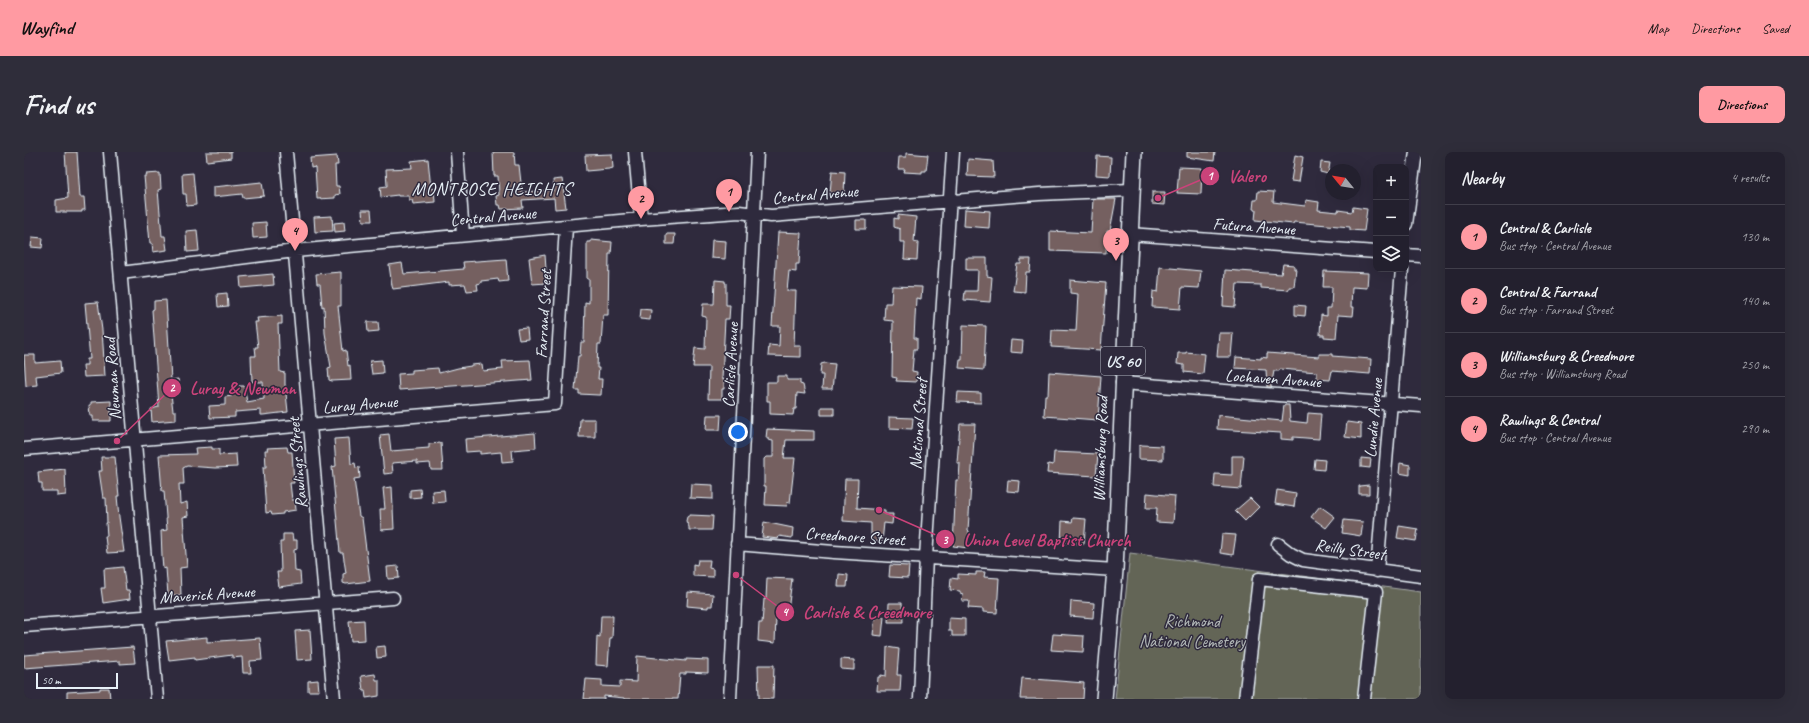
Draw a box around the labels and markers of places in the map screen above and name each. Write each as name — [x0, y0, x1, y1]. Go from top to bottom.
callout: Valero — [1200, 161, 1274, 191]
pin: 1 — [716, 179, 742, 212]
pin: 2 — [628, 186, 654, 219]
pin: 4 — [282, 218, 308, 251]
pin: 3 — [1103, 228, 1129, 261]
callout: Luray & Newman — [162, 373, 304, 403]
callout: Union Level Baptist Church — [935, 524, 1140, 554]
callout: Carlisle & Creedmore — [775, 597, 938, 627]

